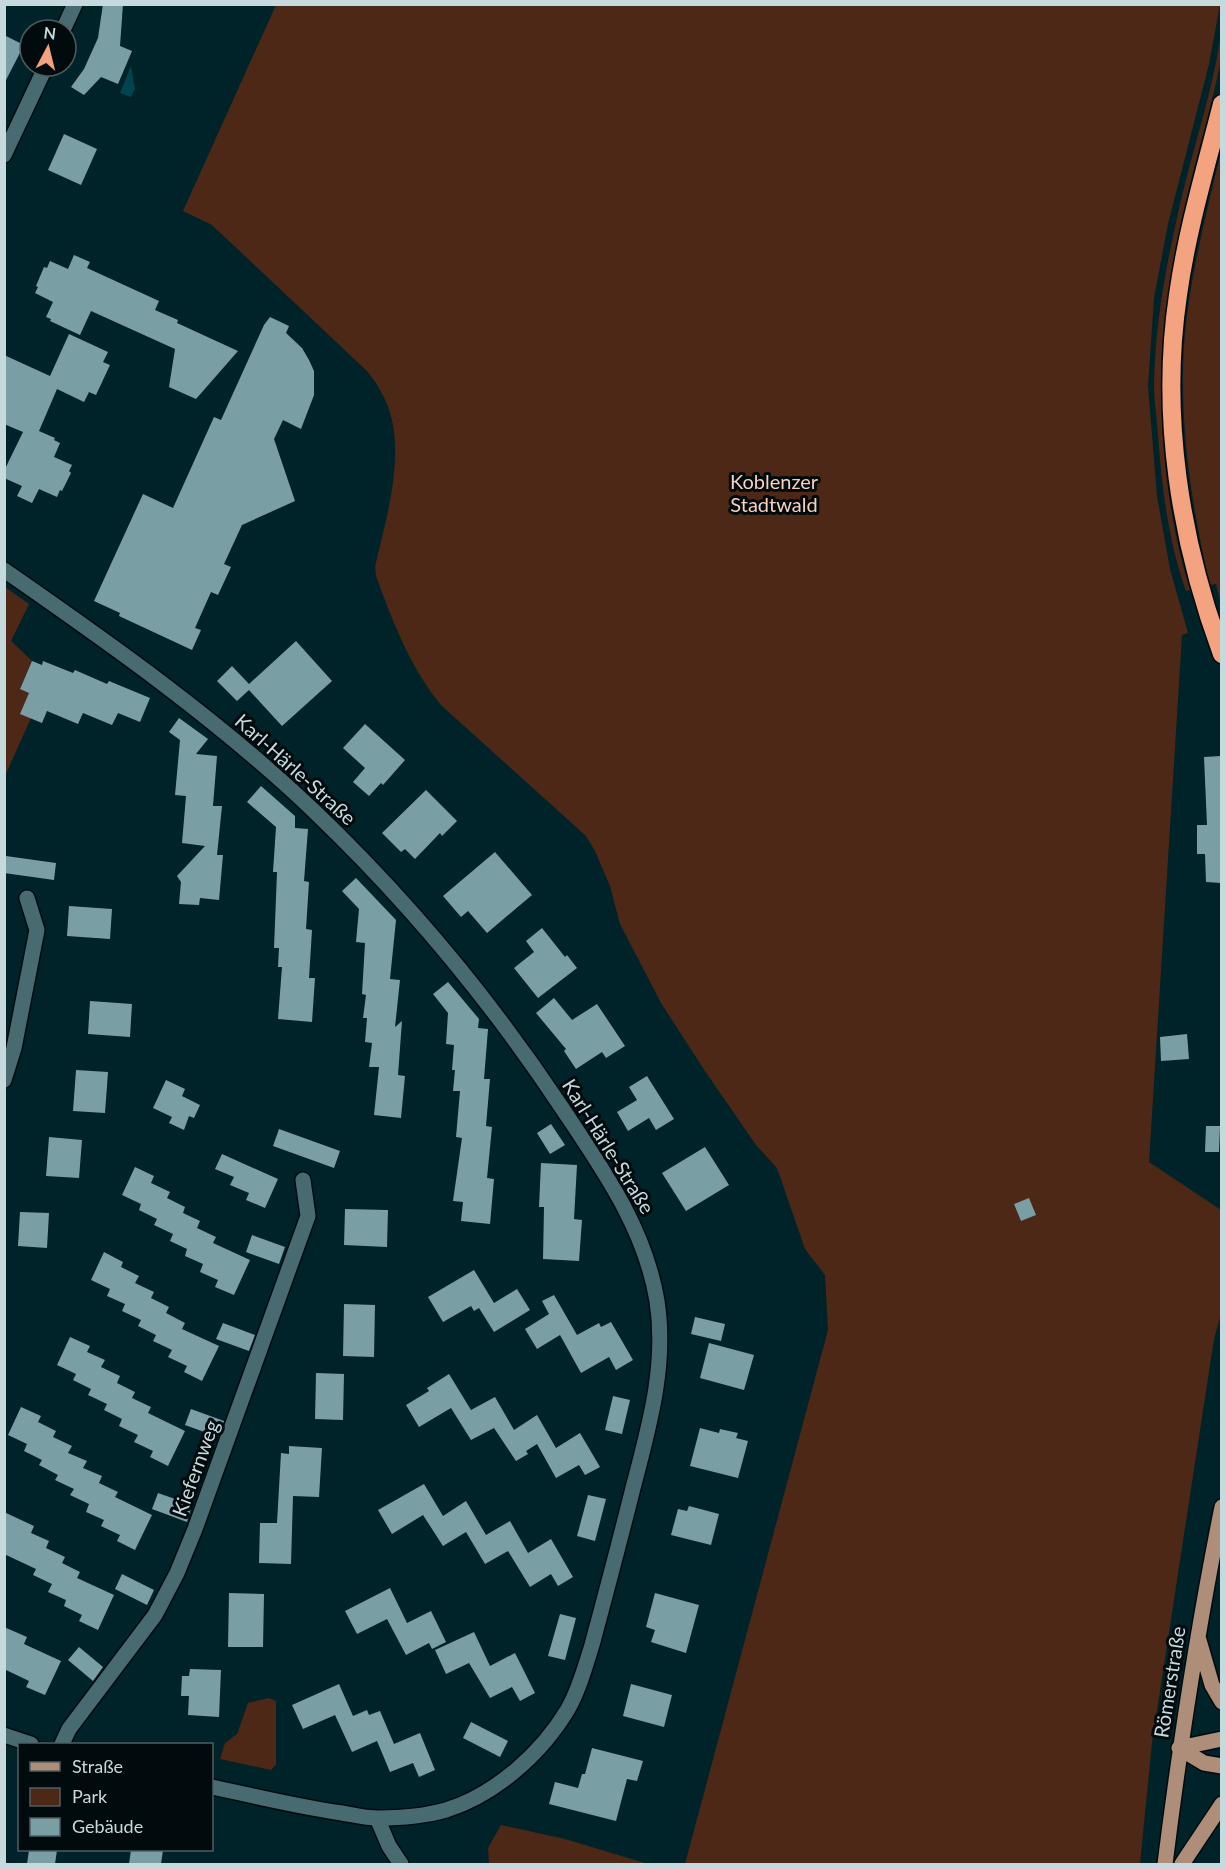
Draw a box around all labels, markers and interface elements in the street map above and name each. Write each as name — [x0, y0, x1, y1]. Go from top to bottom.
north arrow — [18, 18, 78, 78]
text: N — [43, 22, 57, 43]
park label: Koblenzer Stadtwald — [730, 469, 819, 516]
street label: Karl-Härle-Straße — [231, 708, 361, 830]
street label: Karl-Härle-Straße — [558, 1074, 660, 1218]
street label: Kiefernweg — [167, 1417, 223, 1519]
street label: Römerstraße — [1148, 1625, 1190, 1739]
legend — [18, 1743, 213, 1851]
text: Straße — [72, 1755, 123, 1777]
text: Park — [72, 1785, 108, 1807]
text: Gebäude — [72, 1815, 143, 1837]

